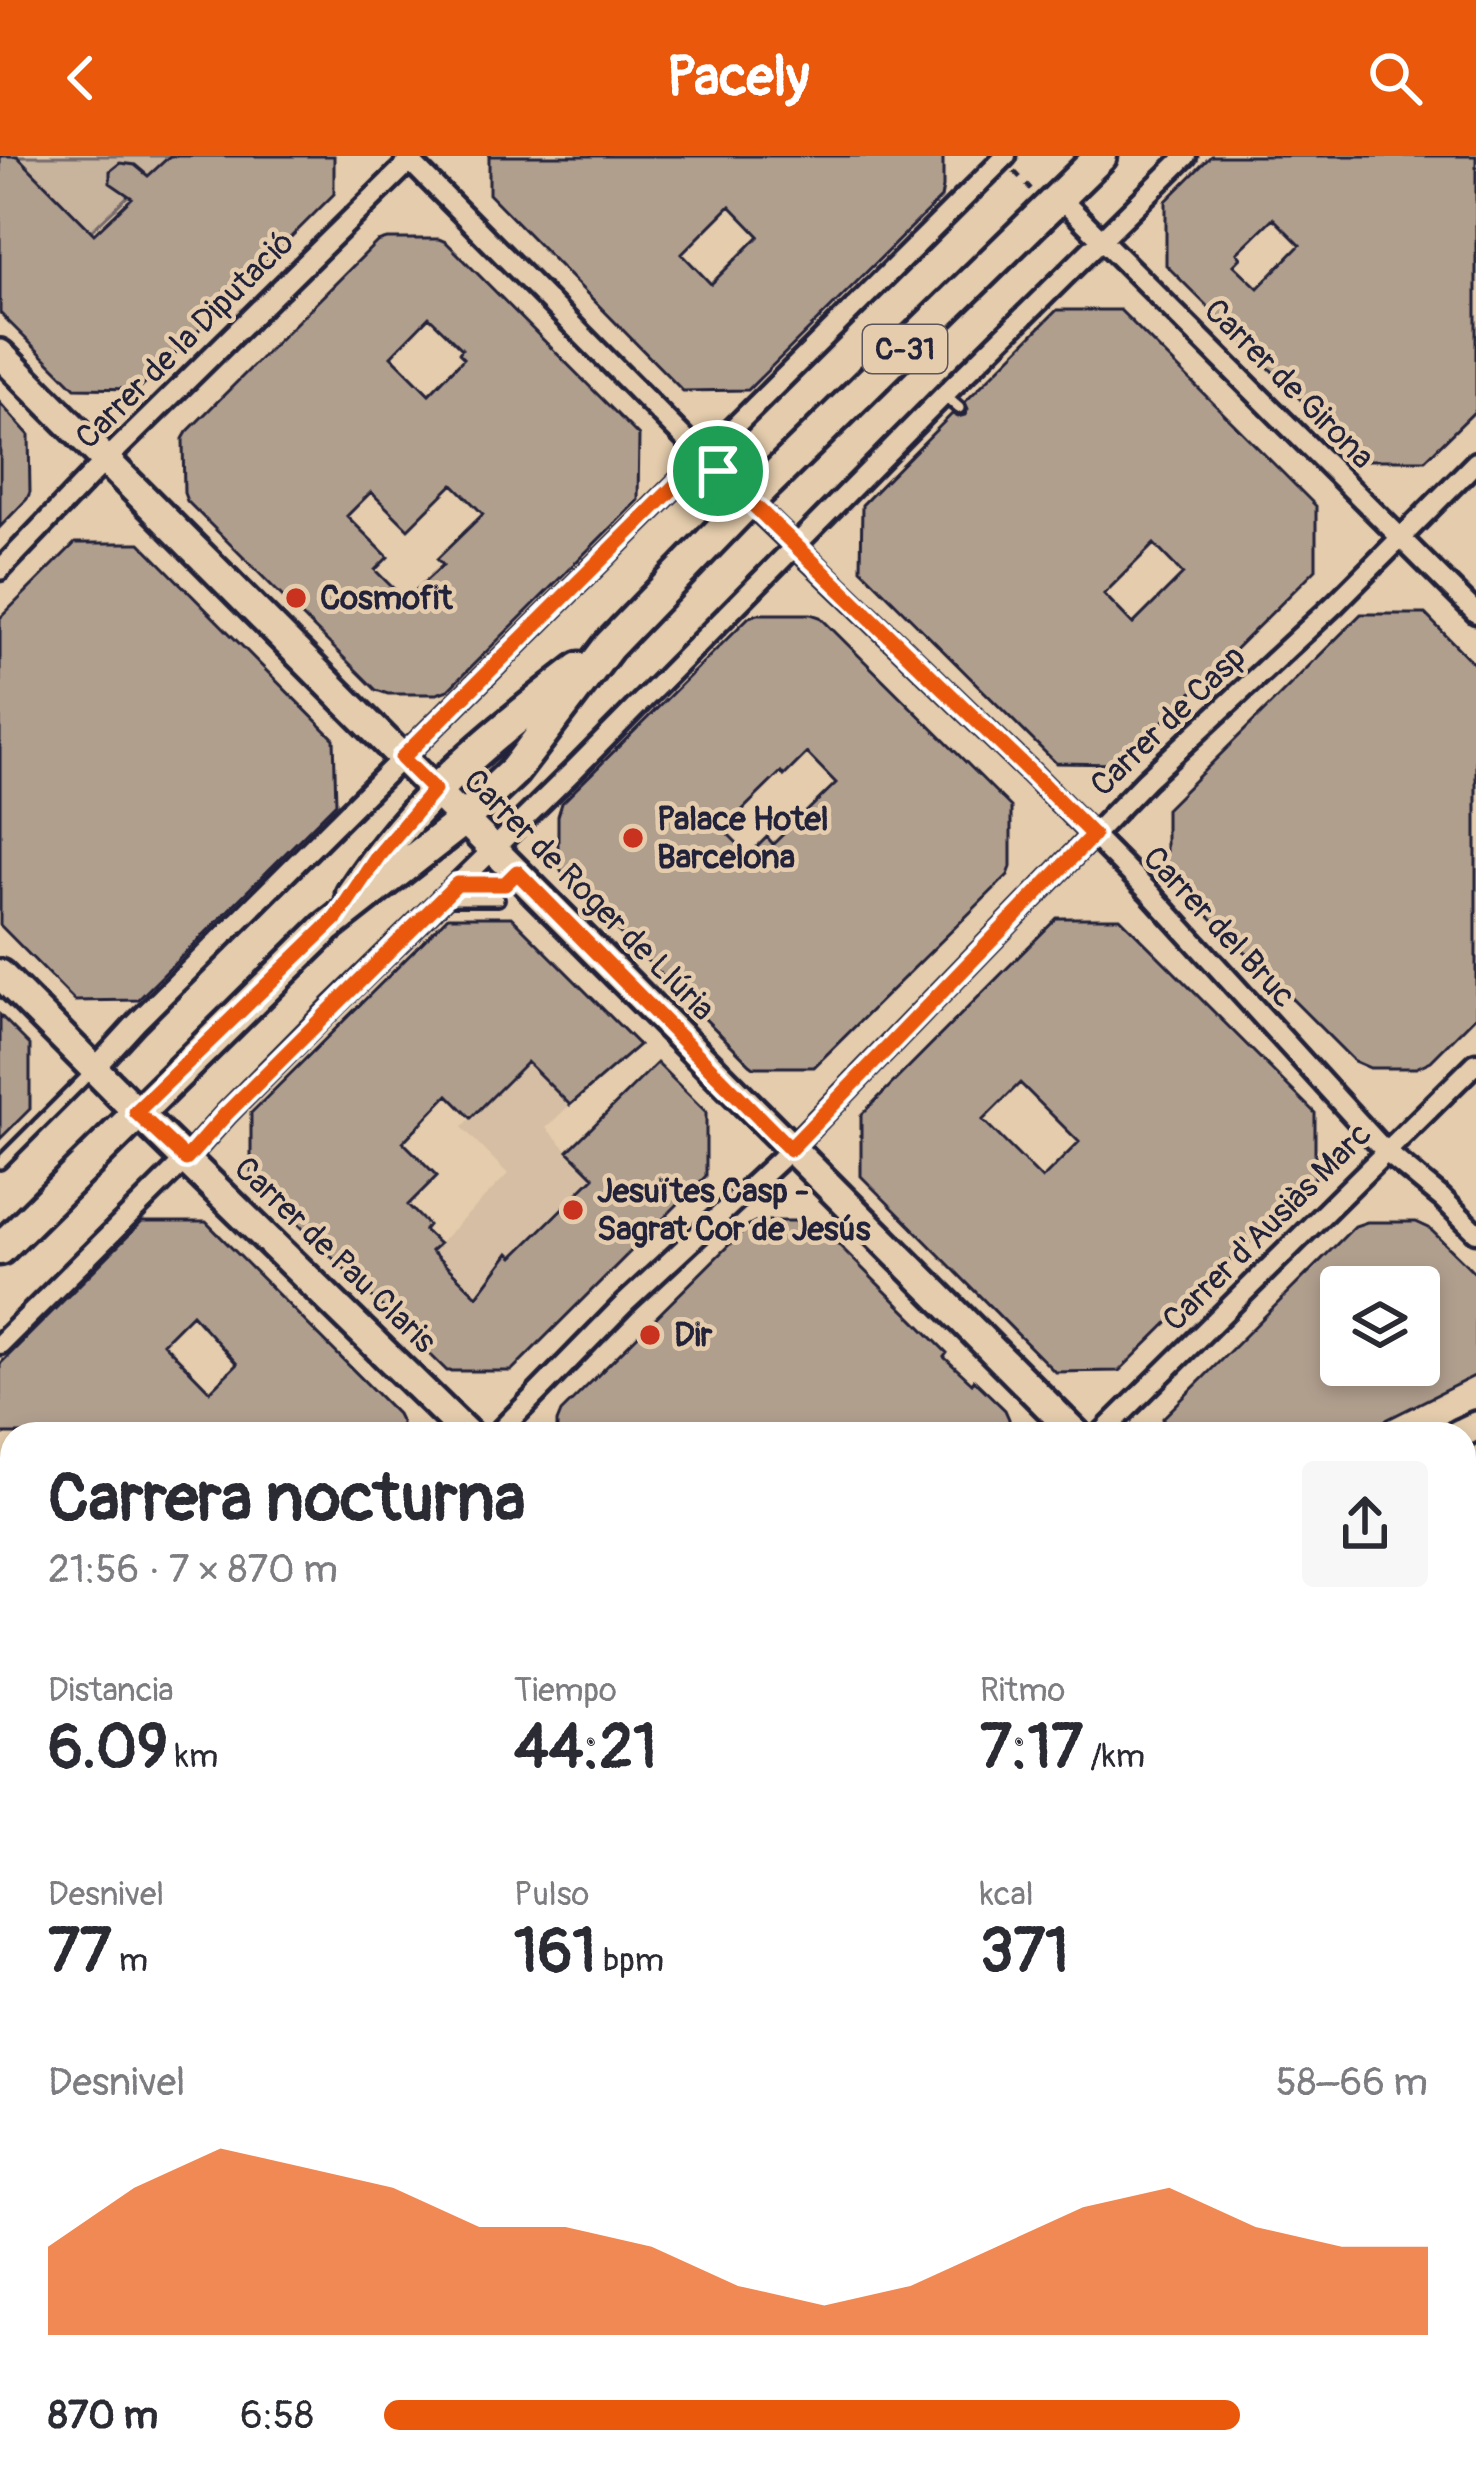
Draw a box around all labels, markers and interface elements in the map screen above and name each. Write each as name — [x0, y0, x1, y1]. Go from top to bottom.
text: Pacely — [667, 44, 809, 112]
icon: back — [48, 45, 114, 111]
icon: search — [1362, 45, 1428, 111]
street label: Carrer de la Diputació — [67, 222, 303, 458]
street label: Carrer de Girona — [1195, 290, 1383, 478]
road number: C-31 — [863, 325, 947, 373]
pin — [667, 420, 769, 522]
icon: arrive — [685, 438, 751, 504]
place label: Cosmofit — [320, 578, 453, 619]
marker: Cosmofit — [283, 585, 309, 611]
street label: Carrer de Casp — [1082, 637, 1254, 805]
street label: Carrer de Roger de Llúria — [455, 761, 723, 1029]
place label: Palace Hotel Barcelona — [657, 799, 829, 878]
marker: Palace Hotel Barcelona — [620, 825, 646, 851]
street label: Carrer del Bruc — [1134, 838, 1304, 1016]
street label: Carrer d'Ausiàs Marc — [1154, 1114, 1380, 1340]
street label: Carrer de Pau Claris — [225, 1148, 445, 1362]
place label: Jesuïtes Casp - Sagrat Cor de Jesús — [597, 1171, 871, 1250]
marker: Jesuïtes Casp - Sagrat Cor de Jesús — [560, 1197, 586, 1223]
map controls — [1320, 1266, 1440, 1386]
button: layers — [1320, 1266, 1440, 1386]
place label: Dir — [674, 1315, 713, 1356]
marker: Dir — [637, 1322, 663, 1348]
text: Carrera nocturna — [48, 1458, 525, 1541]
button: share — [1302, 1461, 1428, 1587]
text: 21:56 · 7 × 870 m — [48, 1545, 338, 1594]
text: Distancia — [48, 1670, 174, 1711]
text: Tiempo — [514, 1670, 617, 1711]
text: Ritmo — [980, 1670, 1065, 1711]
text: 6.09 — [48, 1711, 168, 1786]
text: 44:21 — [514, 1711, 657, 1786]
text: 7:17 — [980, 1711, 1083, 1786]
text: km — [168, 1736, 218, 1777]
text: /km — [1083, 1736, 1145, 1777]
text: Desnivel — [48, 1874, 164, 1915]
text: Pulso — [514, 1874, 589, 1915]
text: kcal — [980, 1874, 1034, 1915]
text: 77 — [48, 1915, 111, 1990]
text: 161 — [514, 1915, 596, 1990]
text: 371 — [980, 1915, 1069, 1990]
text: m — [111, 1940, 148, 1981]
text: bpm — [596, 1940, 664, 1981]
text: Desnivel — [48, 2058, 185, 2107]
text: 58–66 m — [1276, 2058, 1428, 2107]
text: 870 m — [48, 2391, 158, 2440]
text: 6:58 — [240, 2391, 314, 2440]

